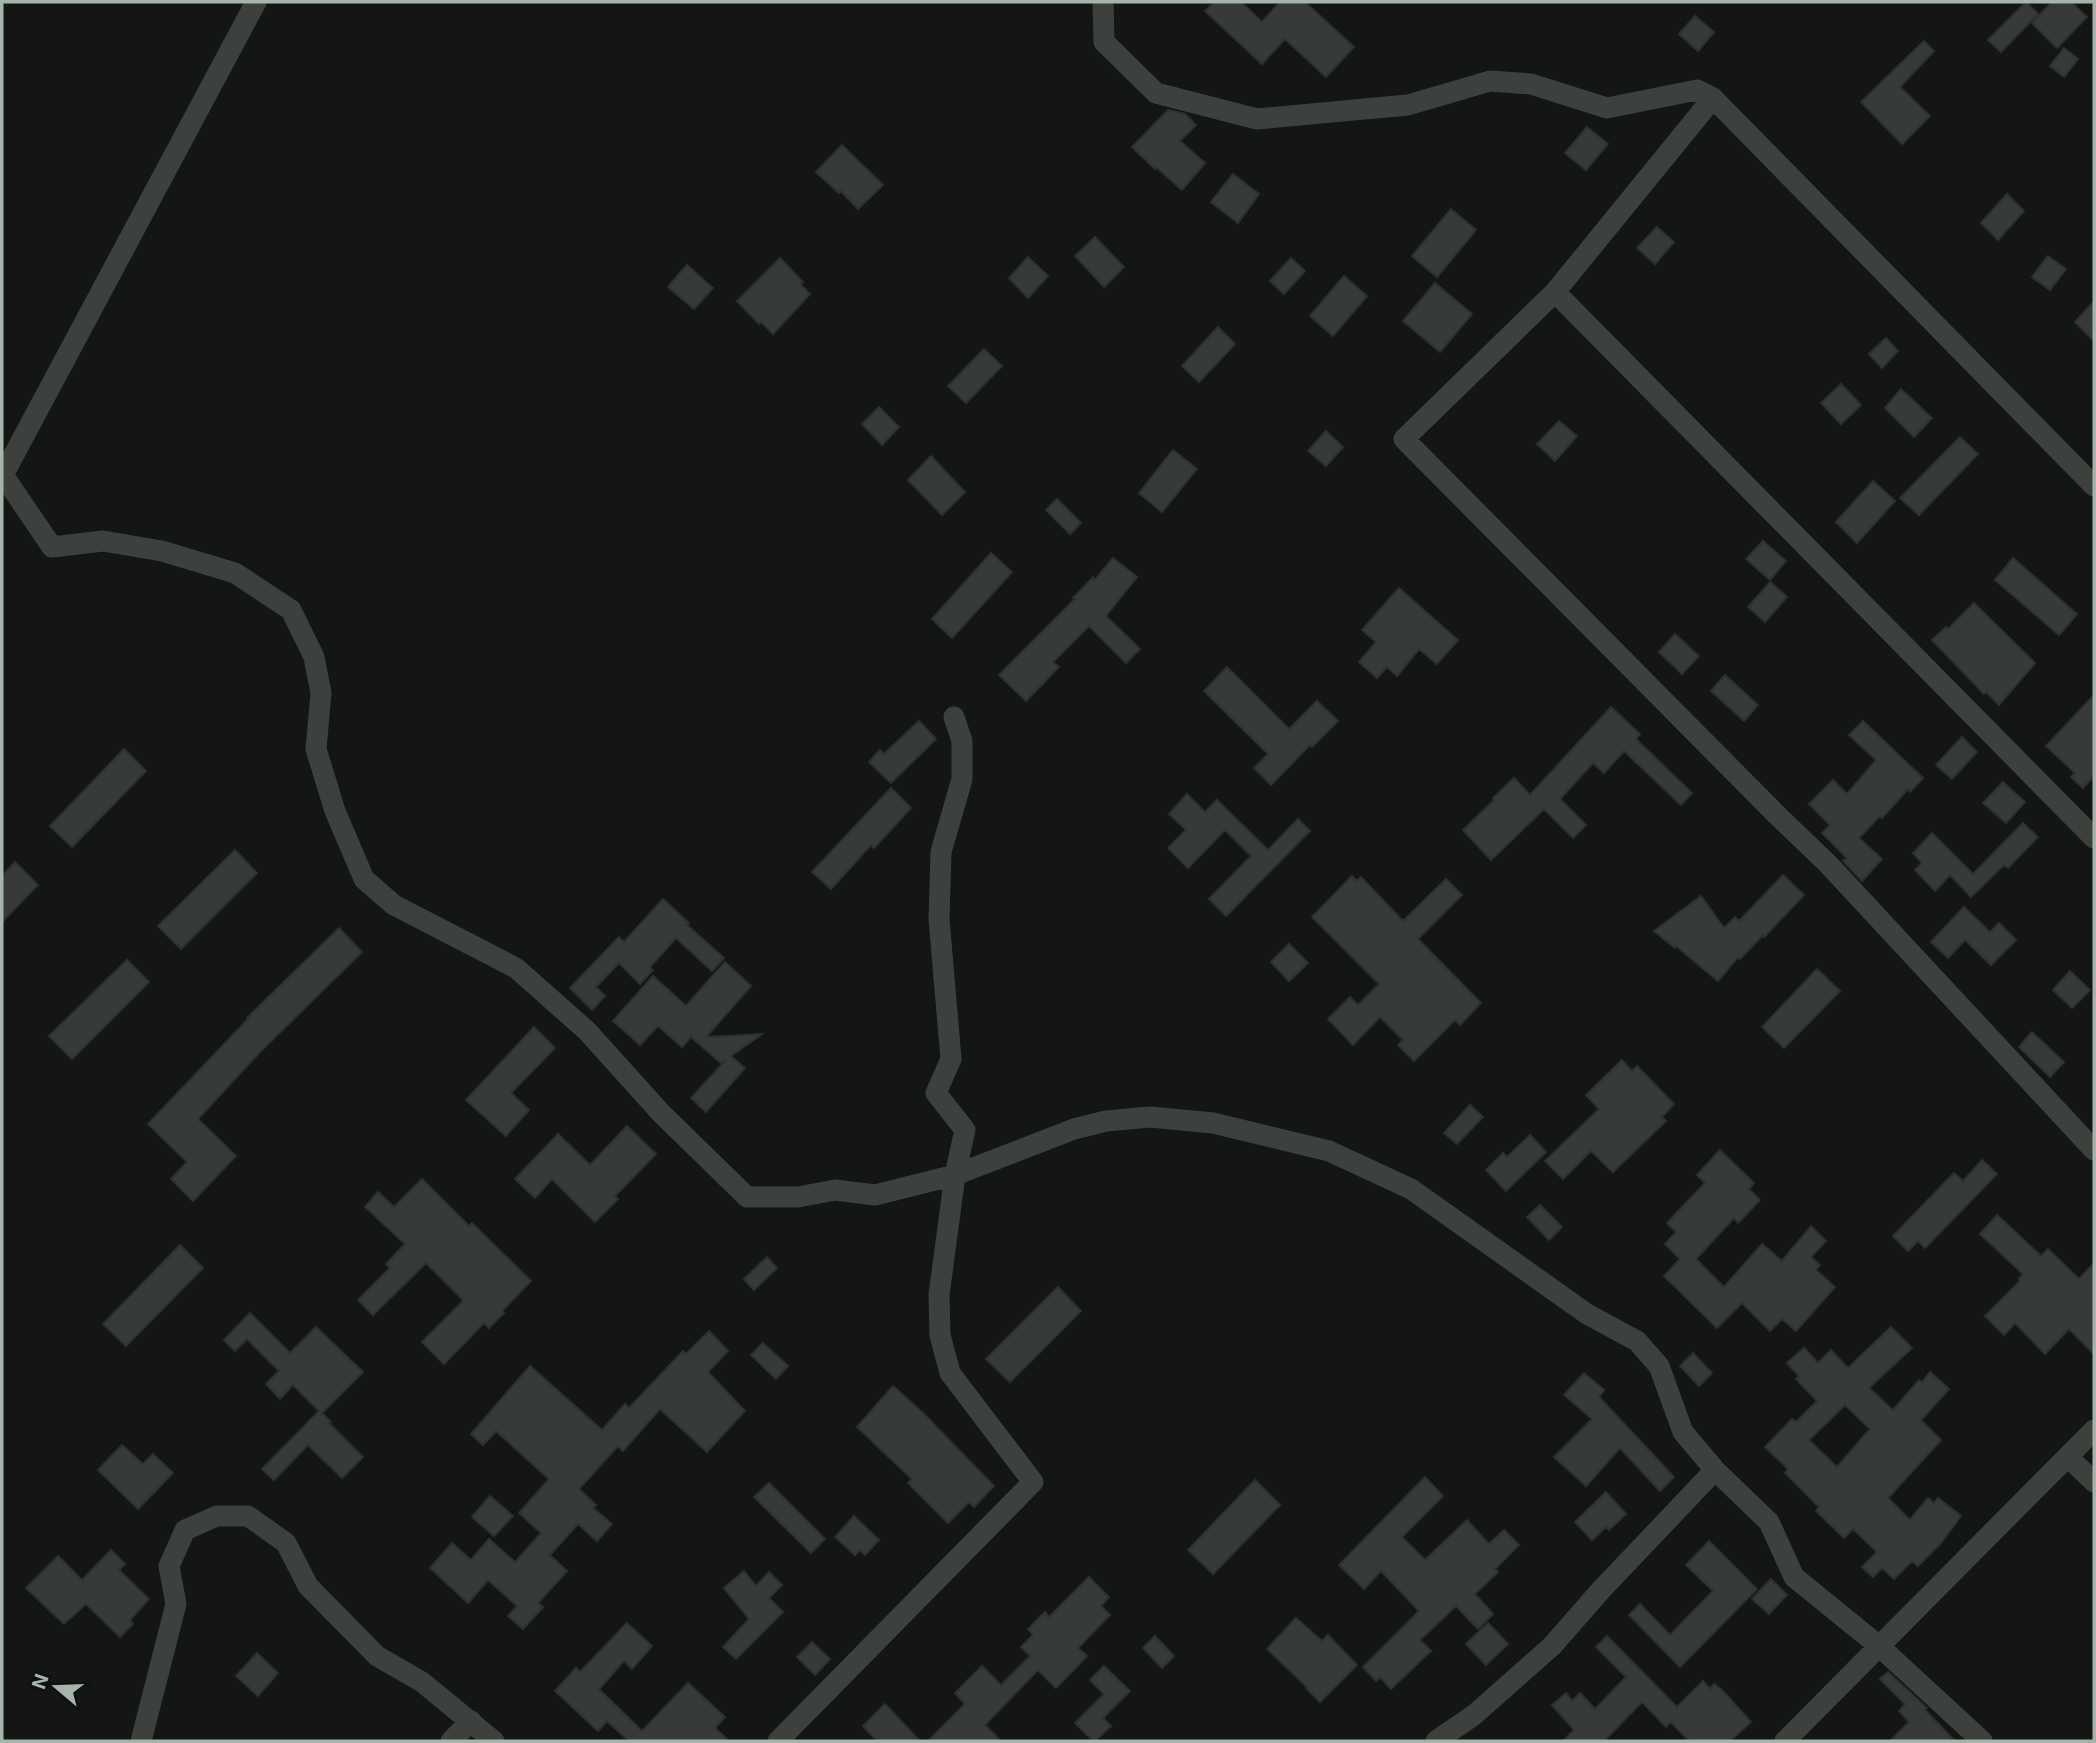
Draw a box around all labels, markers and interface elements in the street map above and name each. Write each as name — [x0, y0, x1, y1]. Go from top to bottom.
north arrow — [21, 1652, 91, 1722]
text: N — [27, 1671, 54, 1692]

